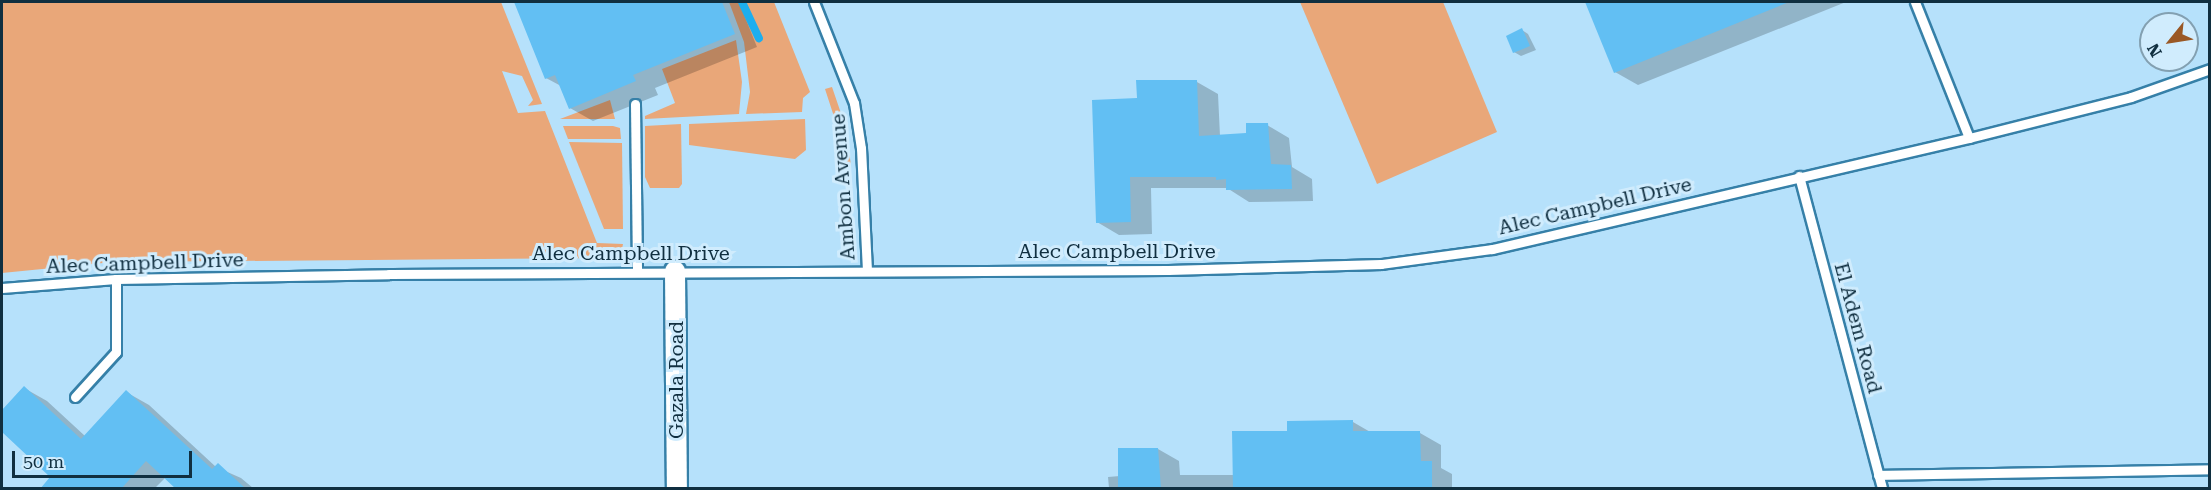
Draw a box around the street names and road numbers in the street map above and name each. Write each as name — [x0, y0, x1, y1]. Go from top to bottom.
street label: Ambon Avenue — [826, 113, 860, 261]
street label: Alec Campbell Drive — [1496, 172, 1694, 240]
street label: Alec Campbell Drive — [1018, 239, 1216, 263]
street label: Alec Campbell Drive — [532, 241, 730, 265]
street label: Alec Campbell Drive — [46, 248, 244, 278]
street label: El Adem Road — [1829, 260, 1887, 396]
street label: Gazala Road — [664, 321, 688, 439]

